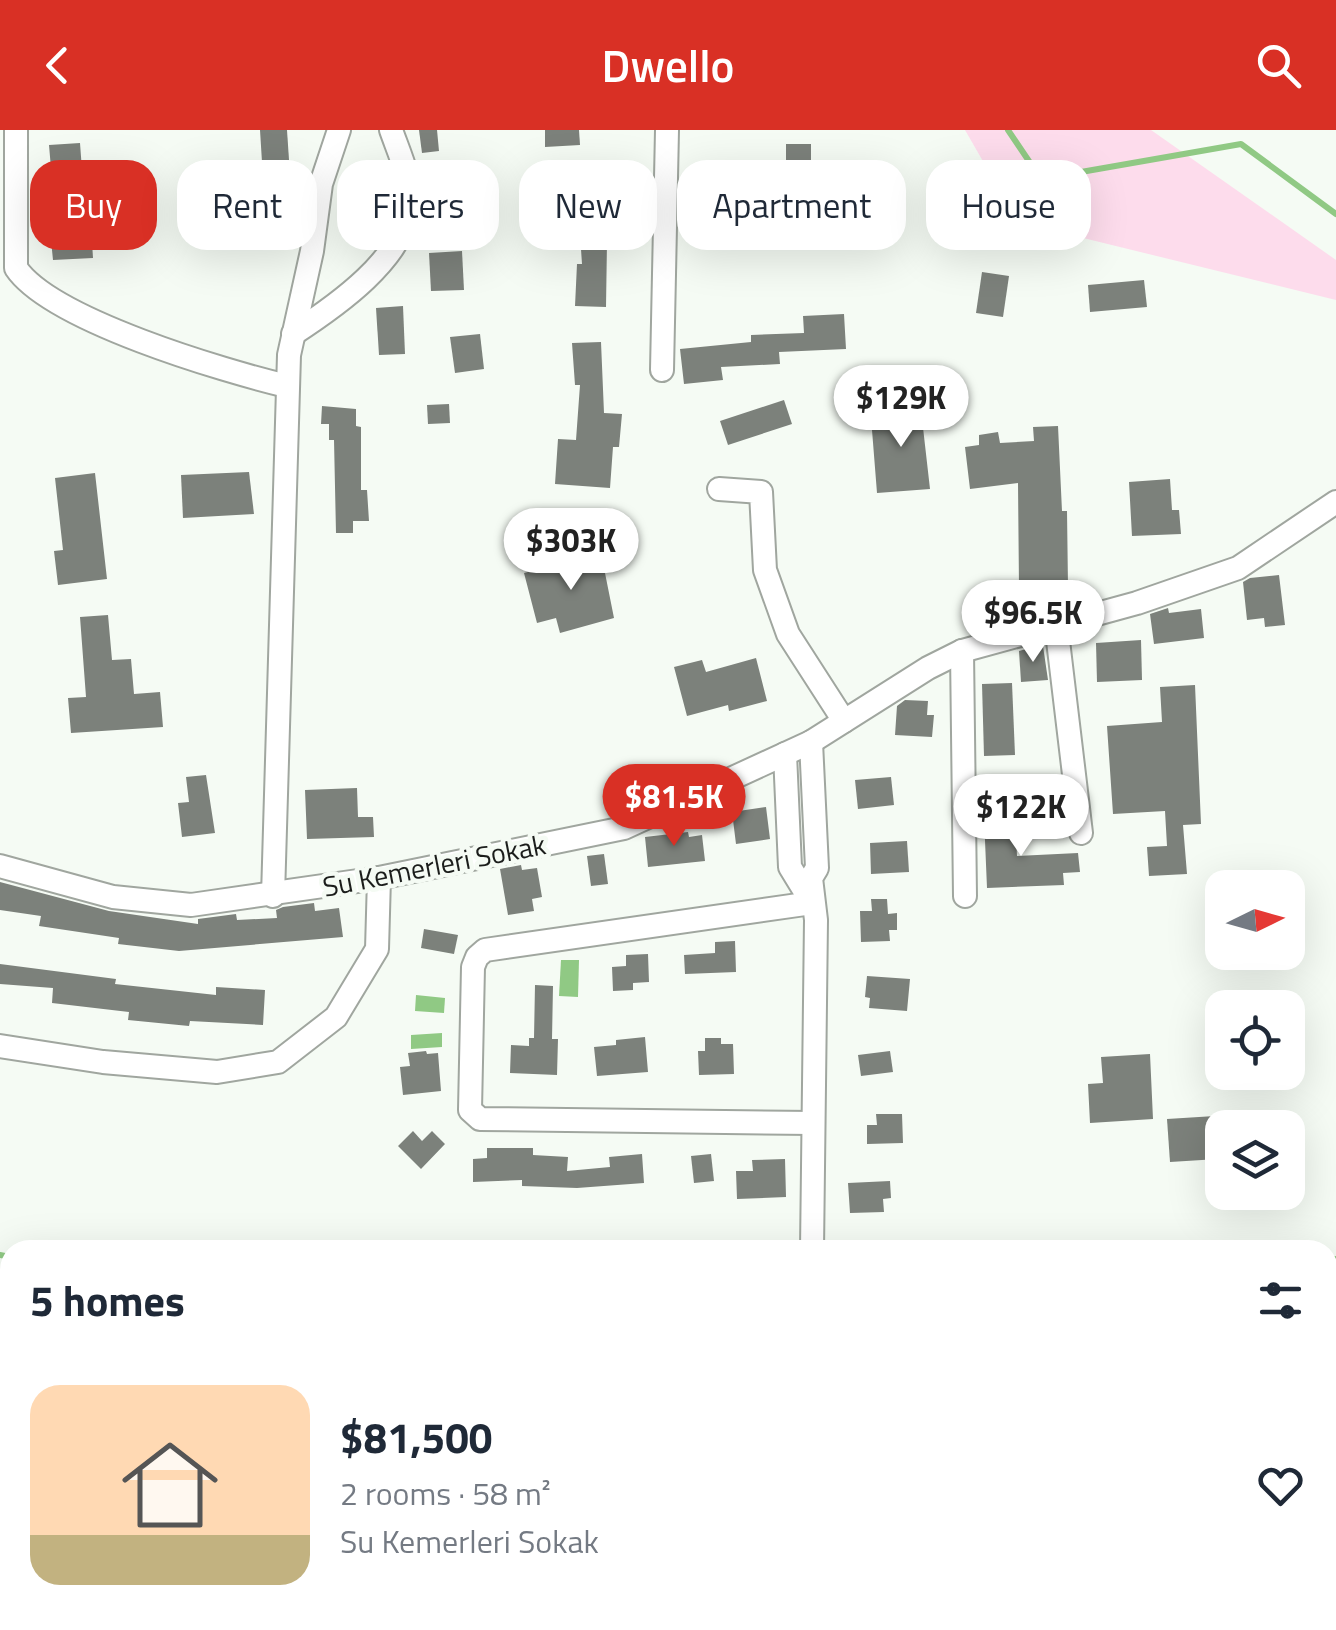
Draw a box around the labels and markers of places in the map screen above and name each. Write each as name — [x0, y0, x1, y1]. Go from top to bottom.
pin: $129K — [831, 365, 971, 450]
pin: $303K — [501, 508, 641, 593]
pin: $96.5K — [952, 580, 1114, 665]
pin: $81.5K — [593, 764, 755, 849]
pin: $122K — [951, 774, 1091, 859]

